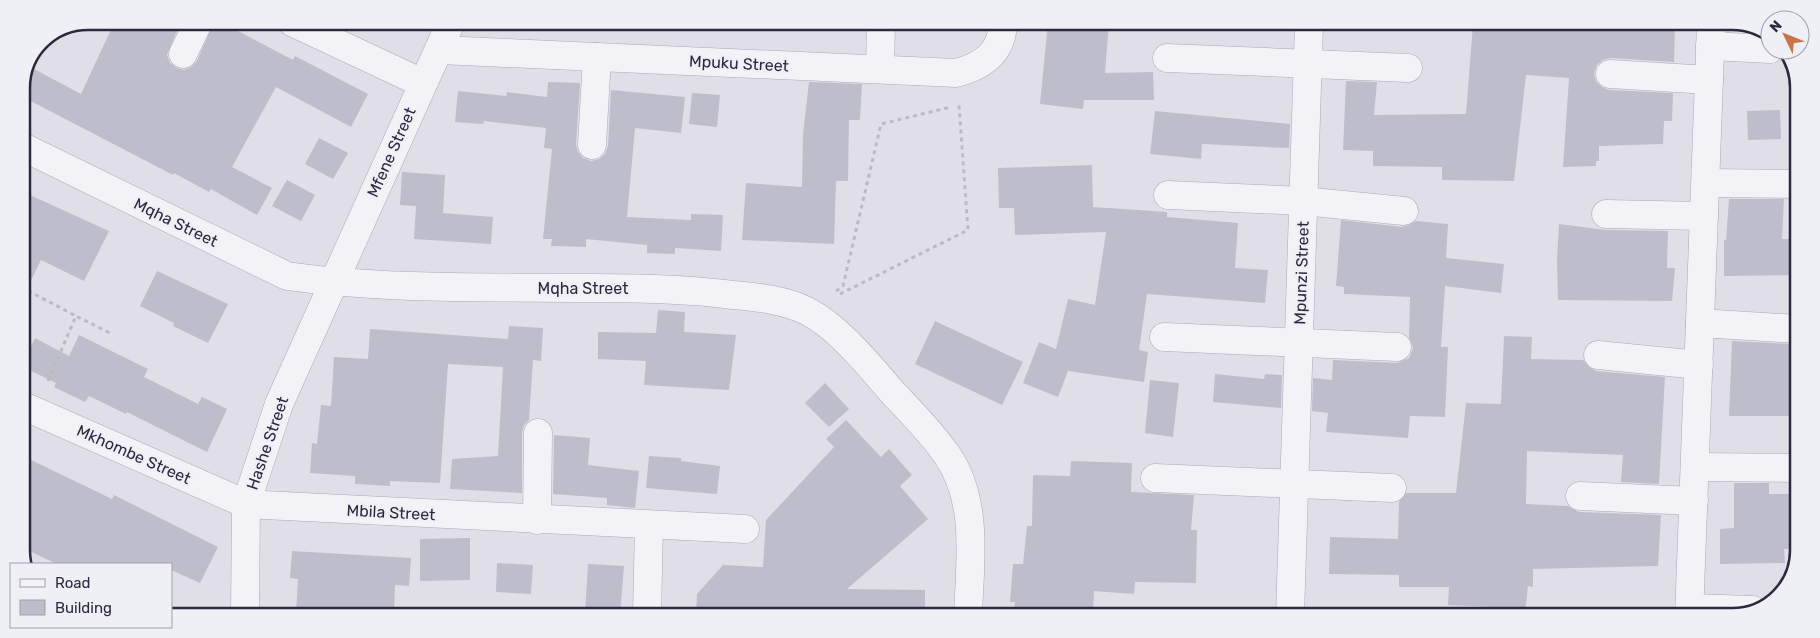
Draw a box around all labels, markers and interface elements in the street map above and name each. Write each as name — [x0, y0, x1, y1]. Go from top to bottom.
north arrow — [1760, 10, 1810, 60]
text: N — [1766, 17, 1786, 36]
street label: Mpuku Street — [689, 51, 789, 76]
street label: Mfene Street — [363, 104, 420, 200]
street label: Mqha Street — [131, 194, 221, 251]
street label: Mpunzi Street — [1290, 221, 1313, 325]
street label: Mqha Street — [538, 279, 629, 298]
street label: Hashe Street — [243, 394, 292, 492]
street label: Mkhombe Street — [74, 421, 194, 488]
street label: Mbila Street — [346, 501, 436, 524]
legend — [10, 563, 172, 628]
text: Road — [55, 574, 91, 592]
text: Building — [55, 599, 112, 617]

